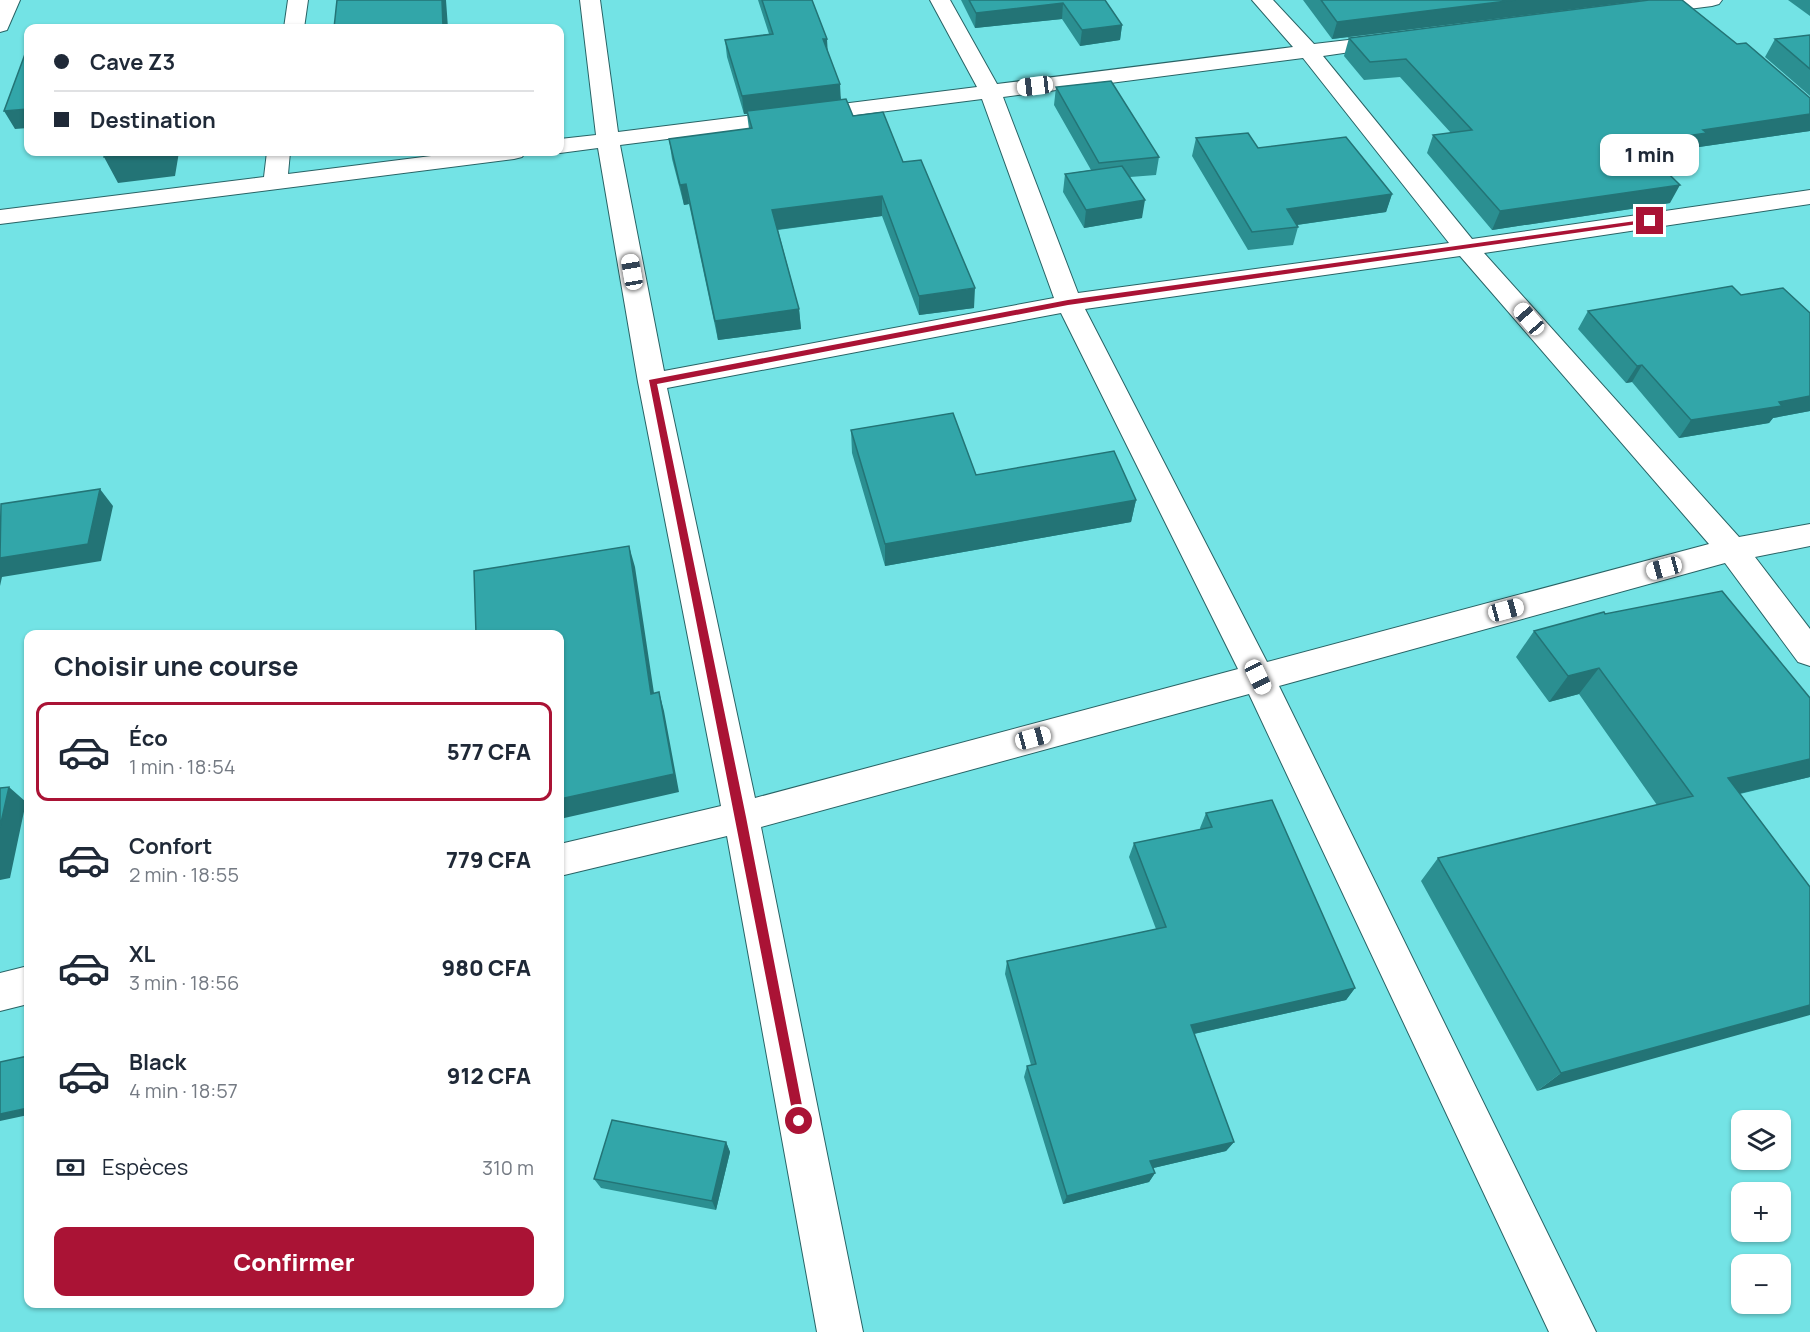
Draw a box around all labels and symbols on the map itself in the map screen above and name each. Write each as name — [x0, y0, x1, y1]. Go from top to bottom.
car — [1016, 75, 1054, 97]
callout: 1 min — [1600, 134, 1700, 176]
route end — [1636, 207, 1663, 234]
car — [620, 253, 644, 291]
car — [1510, 300, 1548, 338]
car — [1644, 555, 1684, 581]
car — [1486, 597, 1526, 623]
car — [1242, 657, 1274, 697]
car — [1013, 725, 1053, 751]
route start — [785, 1107, 812, 1134]

